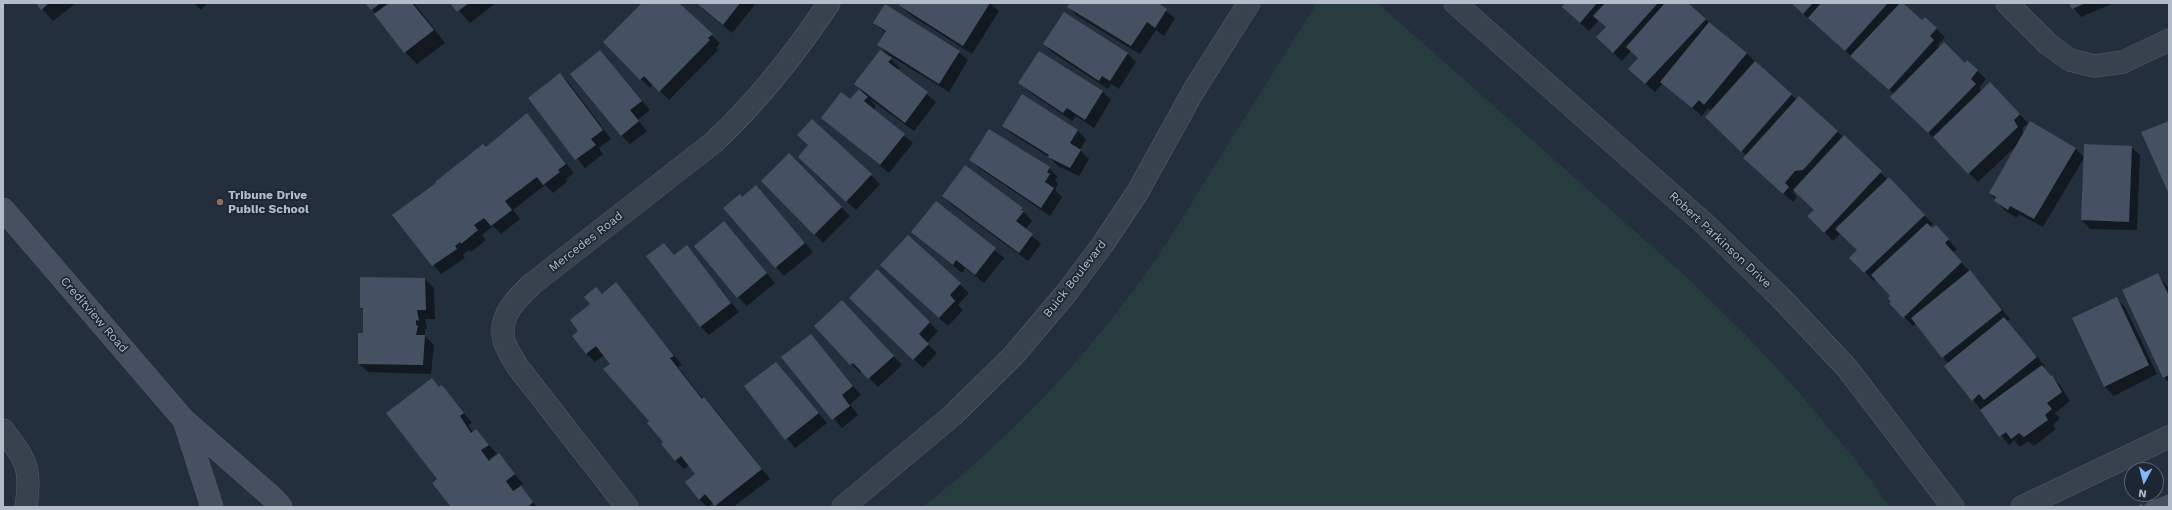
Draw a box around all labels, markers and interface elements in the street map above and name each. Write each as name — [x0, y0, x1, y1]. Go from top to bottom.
place label: Tribune Drive Public School — [228, 188, 309, 216]
street label: Robert Parkinson Drive — [1666, 189, 1774, 291]
marker: Tribune Drive Public School — [215, 197, 225, 207]
street label: Mercedes Road — [546, 209, 626, 275]
street label: Buick Boulevard — [1040, 238, 1110, 320]
street label: Creditview Road — [57, 274, 131, 356]
north arrow — [2124, 462, 2164, 502]
text: N — [2138, 486, 2147, 500]

